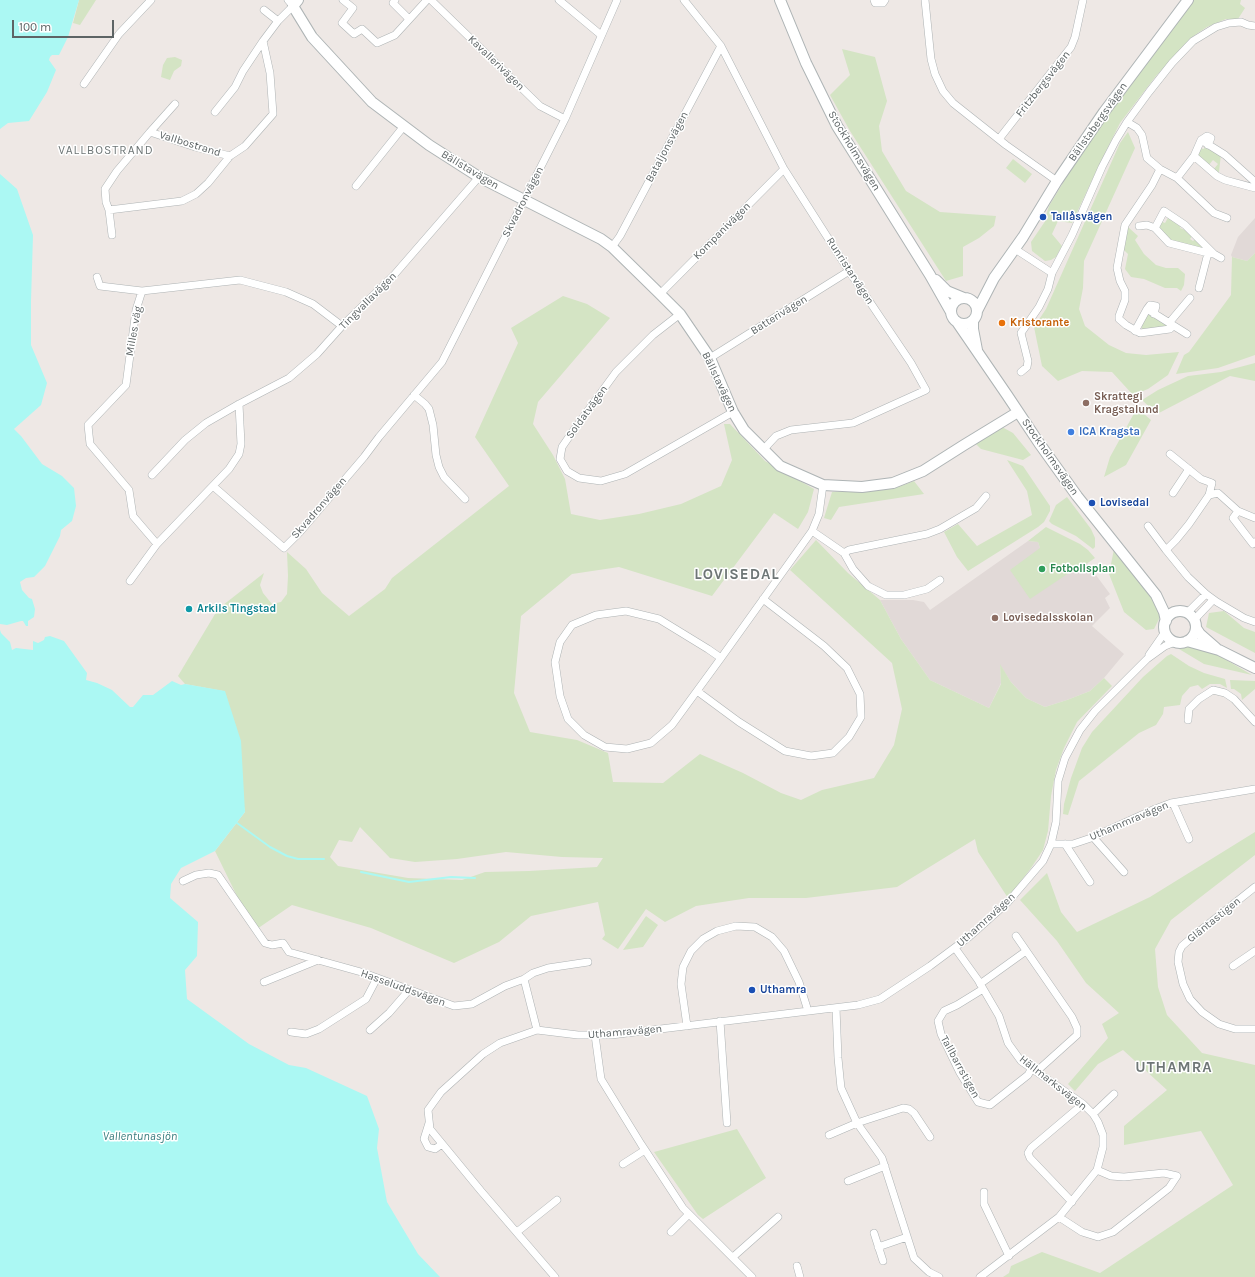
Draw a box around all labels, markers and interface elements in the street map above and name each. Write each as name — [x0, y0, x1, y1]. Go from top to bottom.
scale bar — [14, 12, 116, 38]
text: 100 m — [19, 20, 51, 34]
street label: Kavallerivägen — [465, 33, 527, 93]
street label: Fritzbergsvägen — [1013, 48, 1073, 120]
street label: Bällstabergsvägen — [1066, 80, 1130, 164]
street label: Bataljonsvägen — [643, 109, 691, 185]
street label: Stockholmsvägen — [825, 109, 883, 193]
street label: Vallbostrand — [158, 128, 222, 160]
district label: VALLBOSTRAND — [58, 144, 154, 158]
street label: Bällstavägen — [439, 148, 501, 192]
street label: Skvadronvägen — [499, 164, 547, 240]
street label: Kompanivägen — [691, 200, 753, 262]
place label: Tallåsvägen — [1051, 210, 1112, 224]
marker: Tallåsvägen — [1038, 212, 1048, 222]
street label: Runristarvägen — [823, 235, 877, 307]
street label: Tingvallavägen — [337, 270, 399, 332]
street label: Batterivägen — [748, 292, 810, 338]
street label: Milles väg — [123, 305, 145, 357]
place label: Kristorante — [1010, 316, 1069, 330]
marker: Kristorante — [997, 318, 1007, 328]
street label: Bällstavägen — [699, 350, 739, 414]
street label: Soldatvägen — [563, 383, 611, 441]
place label: Skrattegi Kragstalund — [1094, 390, 1159, 416]
marker: Skrattegi Kragstalund — [1081, 398, 1091, 408]
street label: Stockholmsvägen — [1019, 416, 1081, 498]
place label: ICA Kragsta — [1079, 425, 1140, 439]
marker: ICA Kragsta — [1066, 427, 1076, 437]
street label: Skvadronvägen — [289, 474, 349, 542]
place label: Lovisedal — [1100, 496, 1149, 510]
marker: Lovisedal — [1087, 498, 1097, 508]
place label: Fotbollsplan — [1050, 562, 1115, 576]
marker: Fotbollsplan — [1037, 564, 1047, 574]
district label: LOVISEDAL — [694, 566, 780, 584]
place label: Arkils Tingstad — [197, 602, 276, 616]
marker: Arkils Tingstad — [184, 604, 194, 614]
place label: Lovisedalsskolan — [1003, 611, 1093, 625]
marker: Lovisedalsskolan — [990, 613, 1000, 623]
street label: Uthammravägen — [1087, 798, 1171, 844]
street label: Uthamravägen — [954, 890, 1018, 950]
street label: Gläntastigen — [1185, 894, 1243, 946]
street label: Hasseluddsvägen — [359, 967, 447, 1009]
place label: Uthamra — [760, 983, 806, 997]
marker: Uthamra — [747, 985, 757, 995]
street label: Uthamravägen — [587, 1022, 663, 1042]
street label: Tallbarrstigen — [938, 1034, 982, 1100]
street label: Hällmarksvägen — [1017, 1053, 1089, 1113]
district label: UTHAMRA — [1135, 1059, 1213, 1077]
water label: Vallentunasjön — [103, 1130, 177, 1144]

